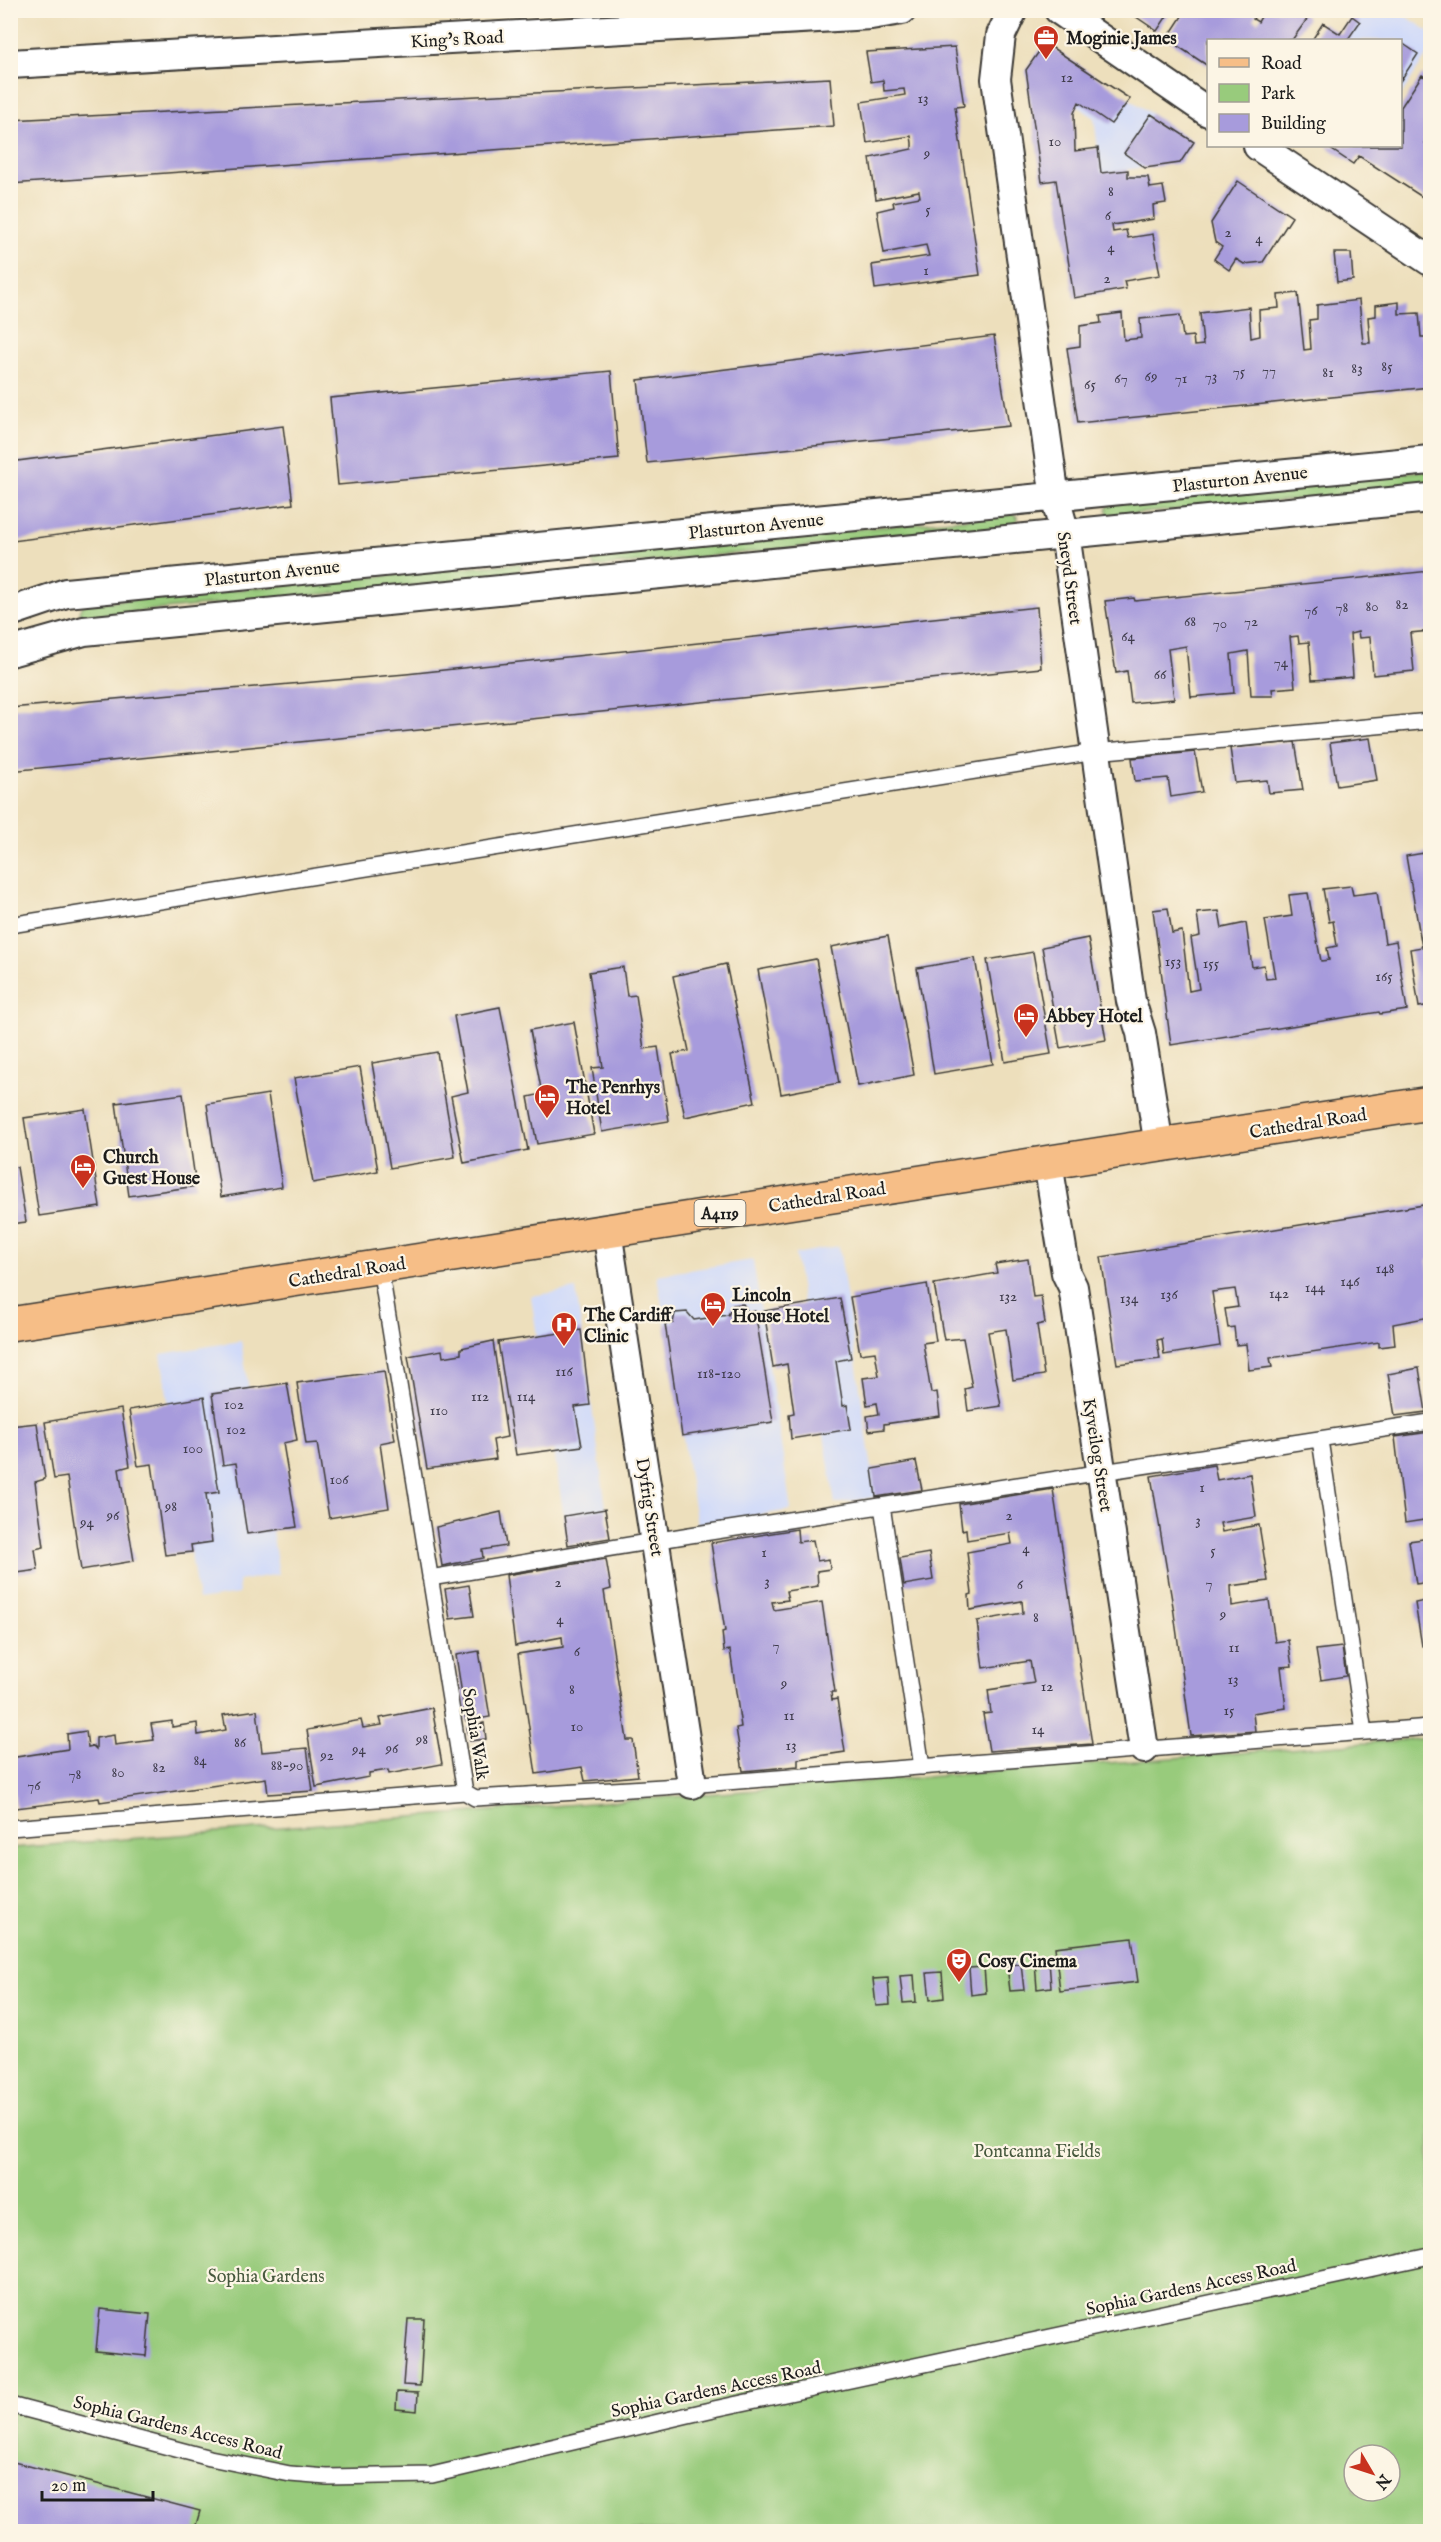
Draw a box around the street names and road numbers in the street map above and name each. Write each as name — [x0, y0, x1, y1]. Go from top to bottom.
street label: King's Road — [410, 27, 505, 54]
street label: Plasturton Avenue — [1171, 462, 1309, 499]
street label: Plasturton Avenue — [687, 509, 825, 546]
street label: Sneyd Street — [1051, 530, 1086, 626]
street label: Plasturton Avenue — [203, 556, 341, 593]
street label: Cathedral Road — [1248, 1104, 1369, 1145]
street label: Cathedral Road — [767, 1178, 888, 1219]
road number: A4119 — [694, 1200, 746, 1226]
street label: Cathedral Road — [287, 1253, 408, 1294]
street label: Kyveilog Street — [1076, 1397, 1117, 1514]
street label: Dyfrig Street — [629, 1456, 668, 1558]
street label: Sophia Walk — [456, 1686, 493, 1782]
street label: Sophia Gardens Access Road — [1084, 2255, 1299, 2322]
street label: Sophia Gardens Access Road — [609, 2357, 824, 2424]
street label: Sophia Gardens Access Road — [71, 2391, 285, 2466]

